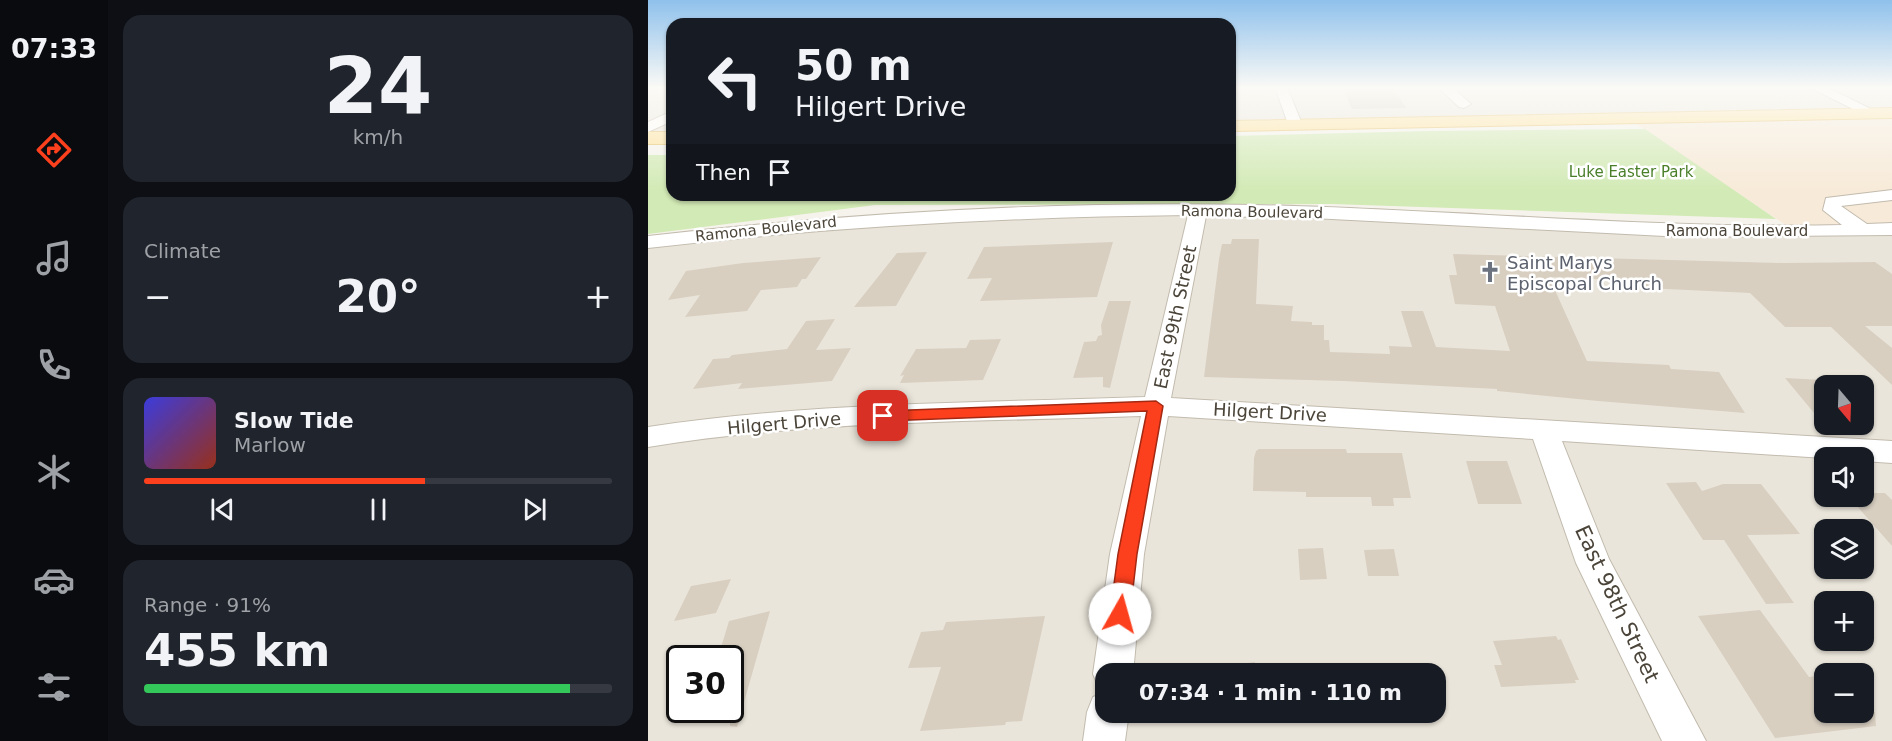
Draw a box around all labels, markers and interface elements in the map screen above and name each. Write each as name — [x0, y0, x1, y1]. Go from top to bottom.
text: 07:33 — [11, 33, 97, 64]
text: 24 — [324, 41, 432, 131]
text: 50 m — [795, 41, 912, 90]
icon: left — [696, 42, 774, 120]
text: Hilgert Drive — [795, 91, 966, 122]
text: km/h — [353, 125, 403, 149]
icon: directions — [33, 129, 75, 171]
icon: arrive — [763, 156, 796, 189]
text: Then — [696, 160, 751, 185]
park label: Luke Easter Park — [1569, 163, 1694, 181]
street label: Ramona Boulevard — [1181, 202, 1323, 222]
street label: Ramona Boulevard — [694, 213, 838, 245]
street label: Ramona Boulevard — [1666, 222, 1808, 240]
icon: music — [33, 237, 75, 279]
text: Climate — [144, 239, 221, 263]
street label: East 99th Street — [1150, 243, 1200, 391]
place label: Saint Marys Episcopal Church — [1507, 252, 1662, 294]
church icon: Saint Marys Episcopal Church — [1478, 260, 1502, 284]
text: 20° — [335, 270, 421, 323]
text: − — [144, 277, 172, 316]
text: + — [584, 277, 612, 316]
icon: phone — [33, 344, 75, 386]
north arrow — [1814, 375, 1874, 435]
map controls — [1814, 375, 1874, 723]
pin — [857, 390, 908, 441]
icon: arrive — [866, 399, 899, 432]
street label: Hilgert Drive — [1212, 399, 1328, 425]
text: Slow Tide — [234, 408, 354, 433]
street label: Hilgert Drive — [726, 408, 842, 438]
text: Marlow — [234, 433, 306, 457]
button: sound — [1814, 447, 1874, 507]
icon: climate — [33, 451, 75, 493]
icon: previous — [206, 493, 239, 526]
icon: pause — [362, 493, 395, 526]
icon: next — [518, 493, 551, 526]
button: layers — [1814, 519, 1874, 579]
street label: East 98th Street — [1570, 522, 1664, 686]
icon: car — [33, 559, 75, 601]
position arrow — [1088, 582, 1152, 646]
button: + — [1814, 591, 1874, 651]
text: Range · 91% — [144, 593, 271, 617]
text: 455 km — [144, 624, 330, 677]
speed limit sign: 30 — [666, 645, 744, 723]
button: − — [1814, 663, 1874, 723]
icon: filters — [33, 666, 75, 708]
text: 07:34 · 1 min · 110 m — [1139, 680, 1402, 705]

